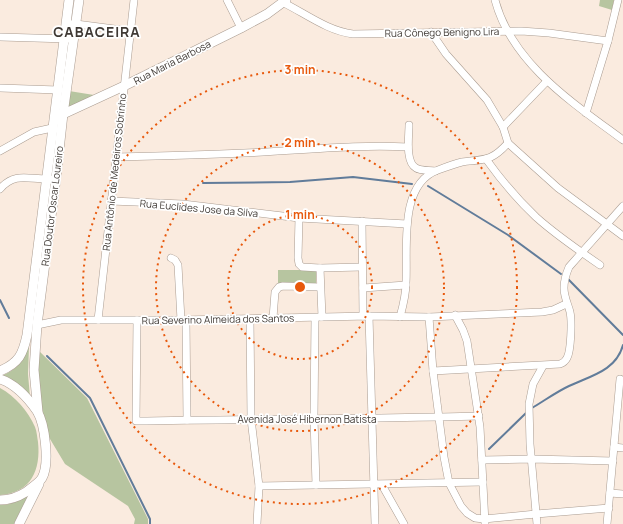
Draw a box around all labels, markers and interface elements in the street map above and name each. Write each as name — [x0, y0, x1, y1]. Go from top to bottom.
district label: CABACEIRA — [53, 22, 141, 41]
street label: Rua Cônego Benigno Lira — [385, 24, 499, 40]
street label: Rua Maria Barbosa — [131, 36, 213, 88]
text: 3 min — [284, 61, 316, 78]
street label: Rua Antônio de Medeiros Sobrinho — [99, 92, 129, 252]
text: 2 min — [284, 134, 316, 151]
street label: Rua Doutor Oscar Loureiro — [38, 145, 66, 267]
street label: Rua Euclides Jose da Silva — [139, 196, 259, 220]
text: 1 min — [285, 206, 315, 223]
centre of rings — [293, 280, 307, 294]
street label: Rua Severino Almeida dos Santos — [142, 311, 294, 327]
street label: Avenida José Hibernon Batista — [237, 412, 377, 426]

